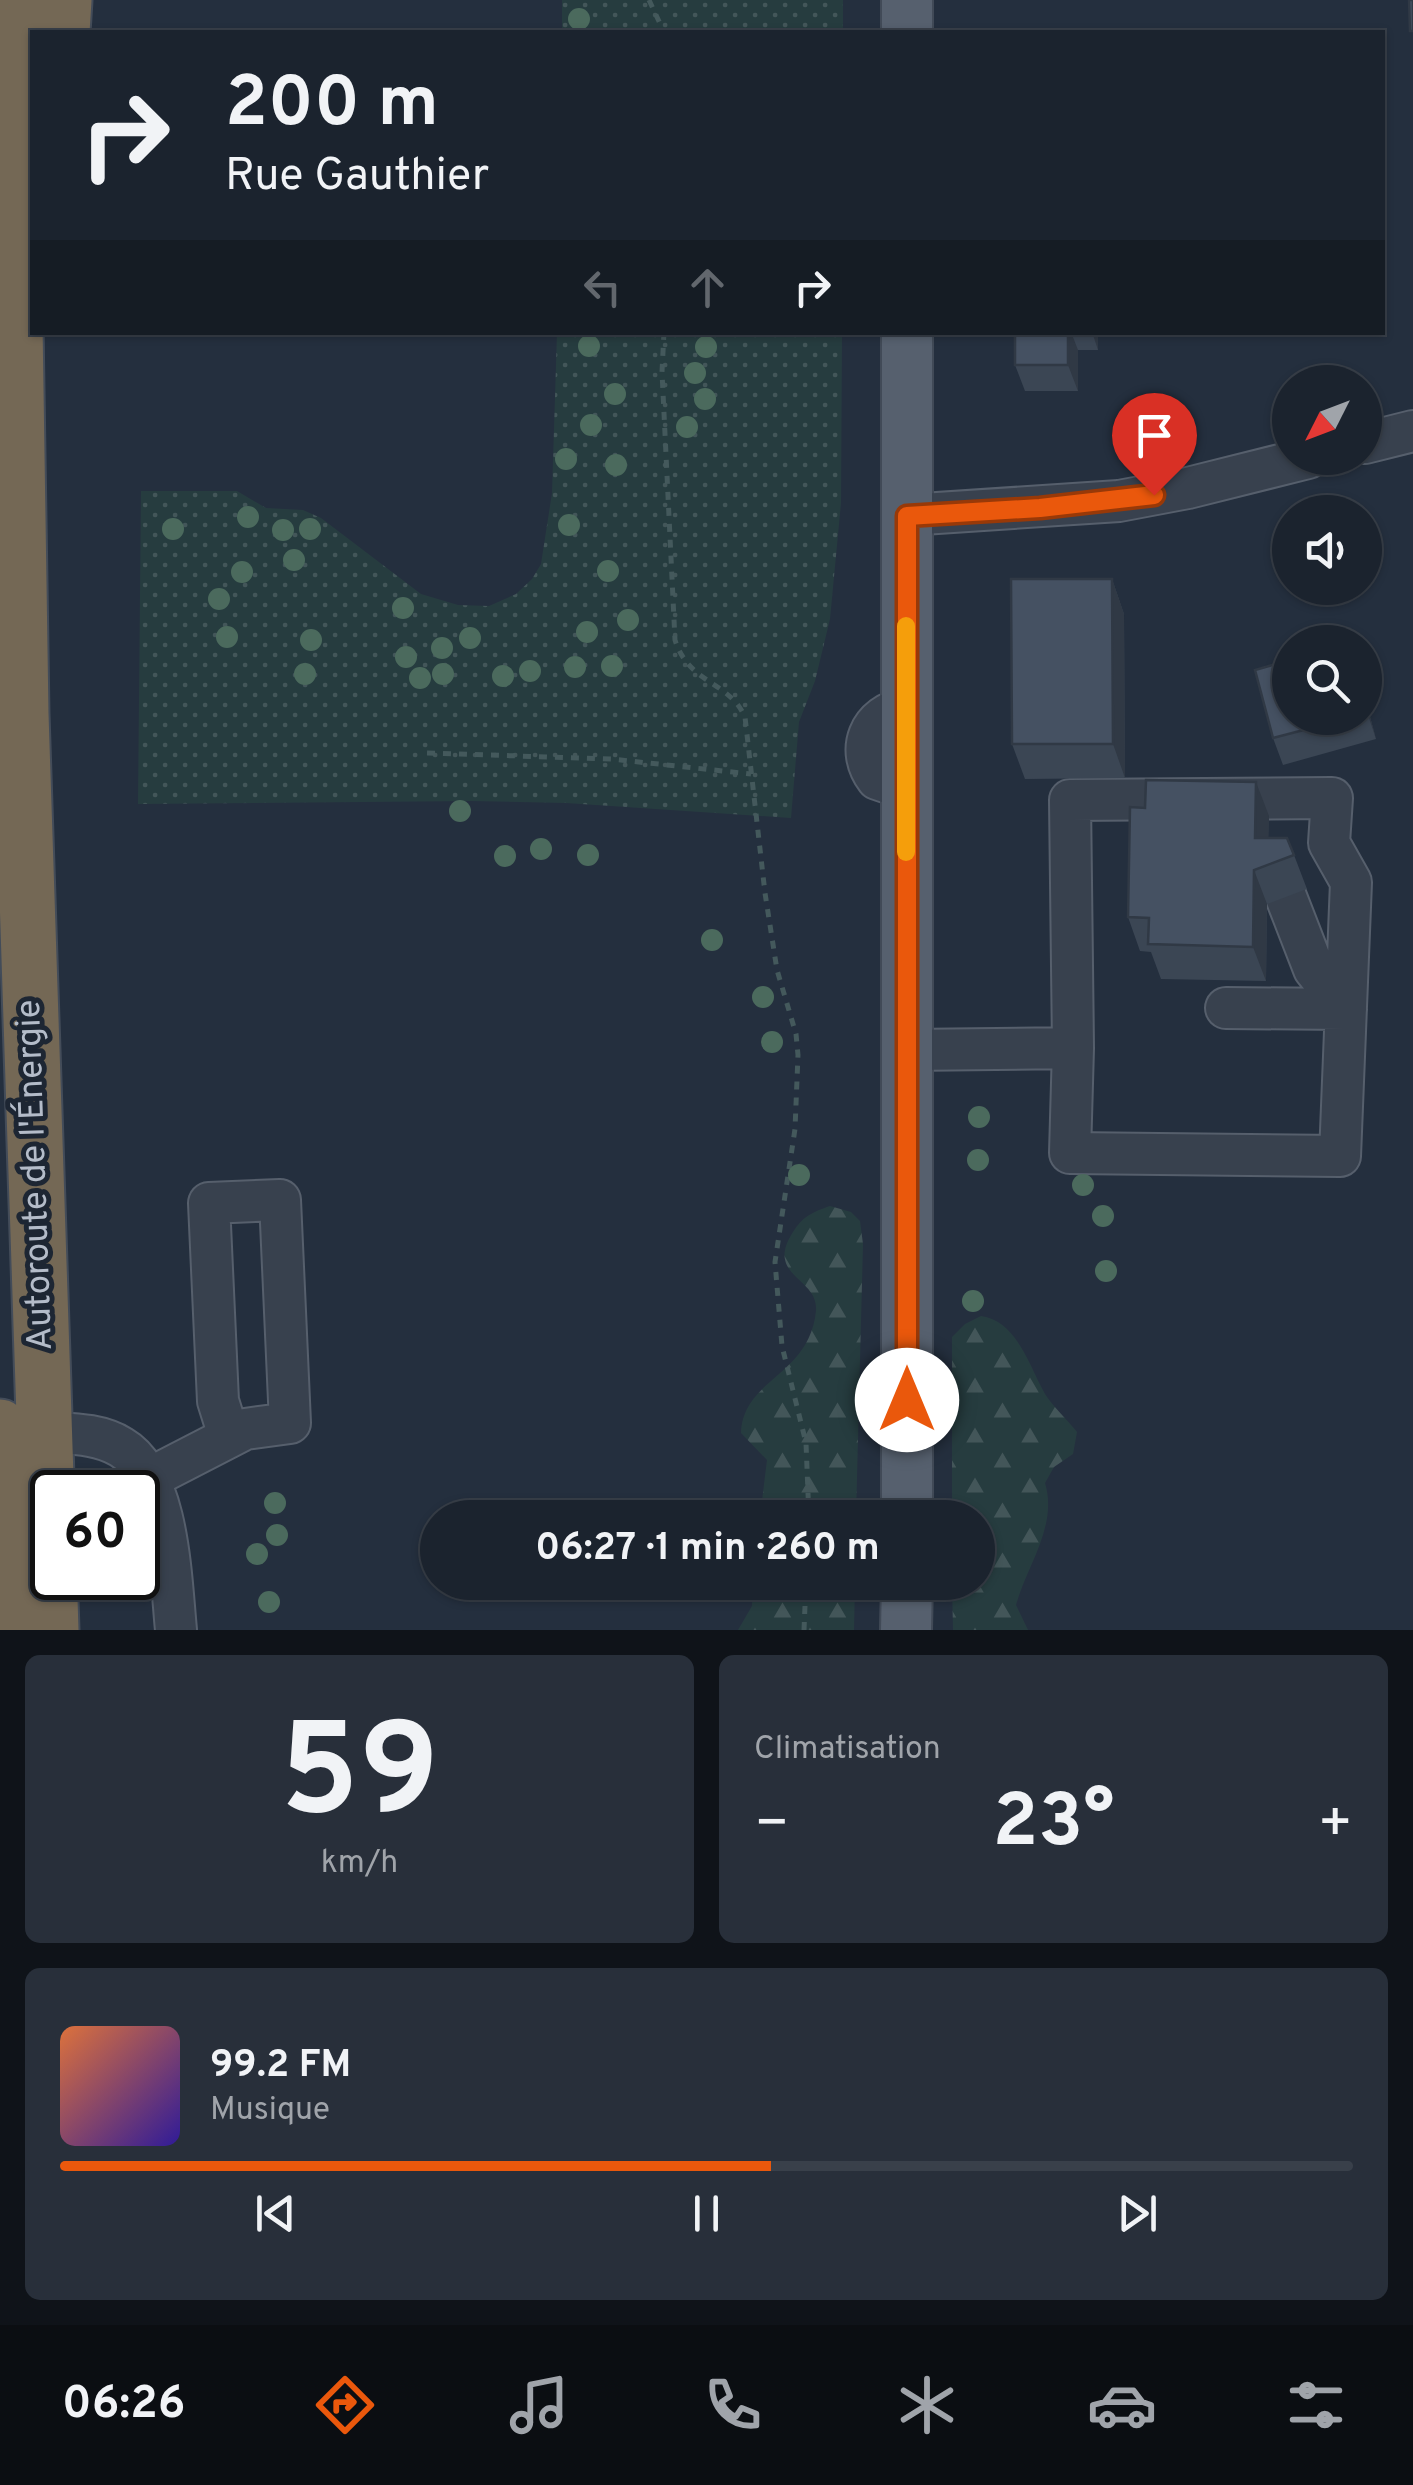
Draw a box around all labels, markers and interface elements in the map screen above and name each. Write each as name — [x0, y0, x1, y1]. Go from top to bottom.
text: 200 m — [225, 62, 439, 151]
icon: right — [60, 70, 190, 200]
text: Rue Gauthier — [225, 149, 489, 206]
icon: left — [575, 260, 630, 315]
icon: ahead — [680, 260, 735, 315]
icon: right — [785, 260, 840, 315]
north arrow — [1272, 365, 1382, 475]
map controls — [1272, 365, 1382, 735]
pin — [1112, 393, 1197, 496]
icon: arrive — [1127, 408, 1182, 463]
button: sound — [1272, 495, 1382, 605]
button: search — [1272, 625, 1382, 735]
street label: Autoroute de l'Énergie — [7, 999, 64, 1351]
position arrow — [855, 1348, 959, 1452]
speed limit sign: 60 — [30, 1470, 160, 1600]
text: 06:27 · 1 min · 260 m — [535, 1525, 880, 1574]
text: 59 — [280, 1696, 439, 1861]
text: Climatisation — [754, 1730, 941, 1770]
text: 23° — [992, 1778, 1115, 1873]
text: − — [754, 1791, 789, 1861]
text: + — [1318, 1791, 1353, 1861]
text: km/h — [321, 1844, 398, 1884]
text: 99.2 FM — [210, 2042, 351, 2091]
text: Musique — [210, 2091, 330, 2131]
icon: previous — [248, 2186, 303, 2241]
icon: pause — [679, 2186, 734, 2241]
icon: next — [1110, 2186, 1165, 2241]
icon: directions — [310, 2370, 380, 2440]
icon: music — [504, 2370, 574, 2440]
icon: phone — [698, 2370, 768, 2440]
icon: climate — [892, 2370, 962, 2440]
icon: car — [1087, 2370, 1157, 2440]
icon: filters — [1281, 2370, 1351, 2440]
text: 06:26 — [62, 2377, 185, 2434]

